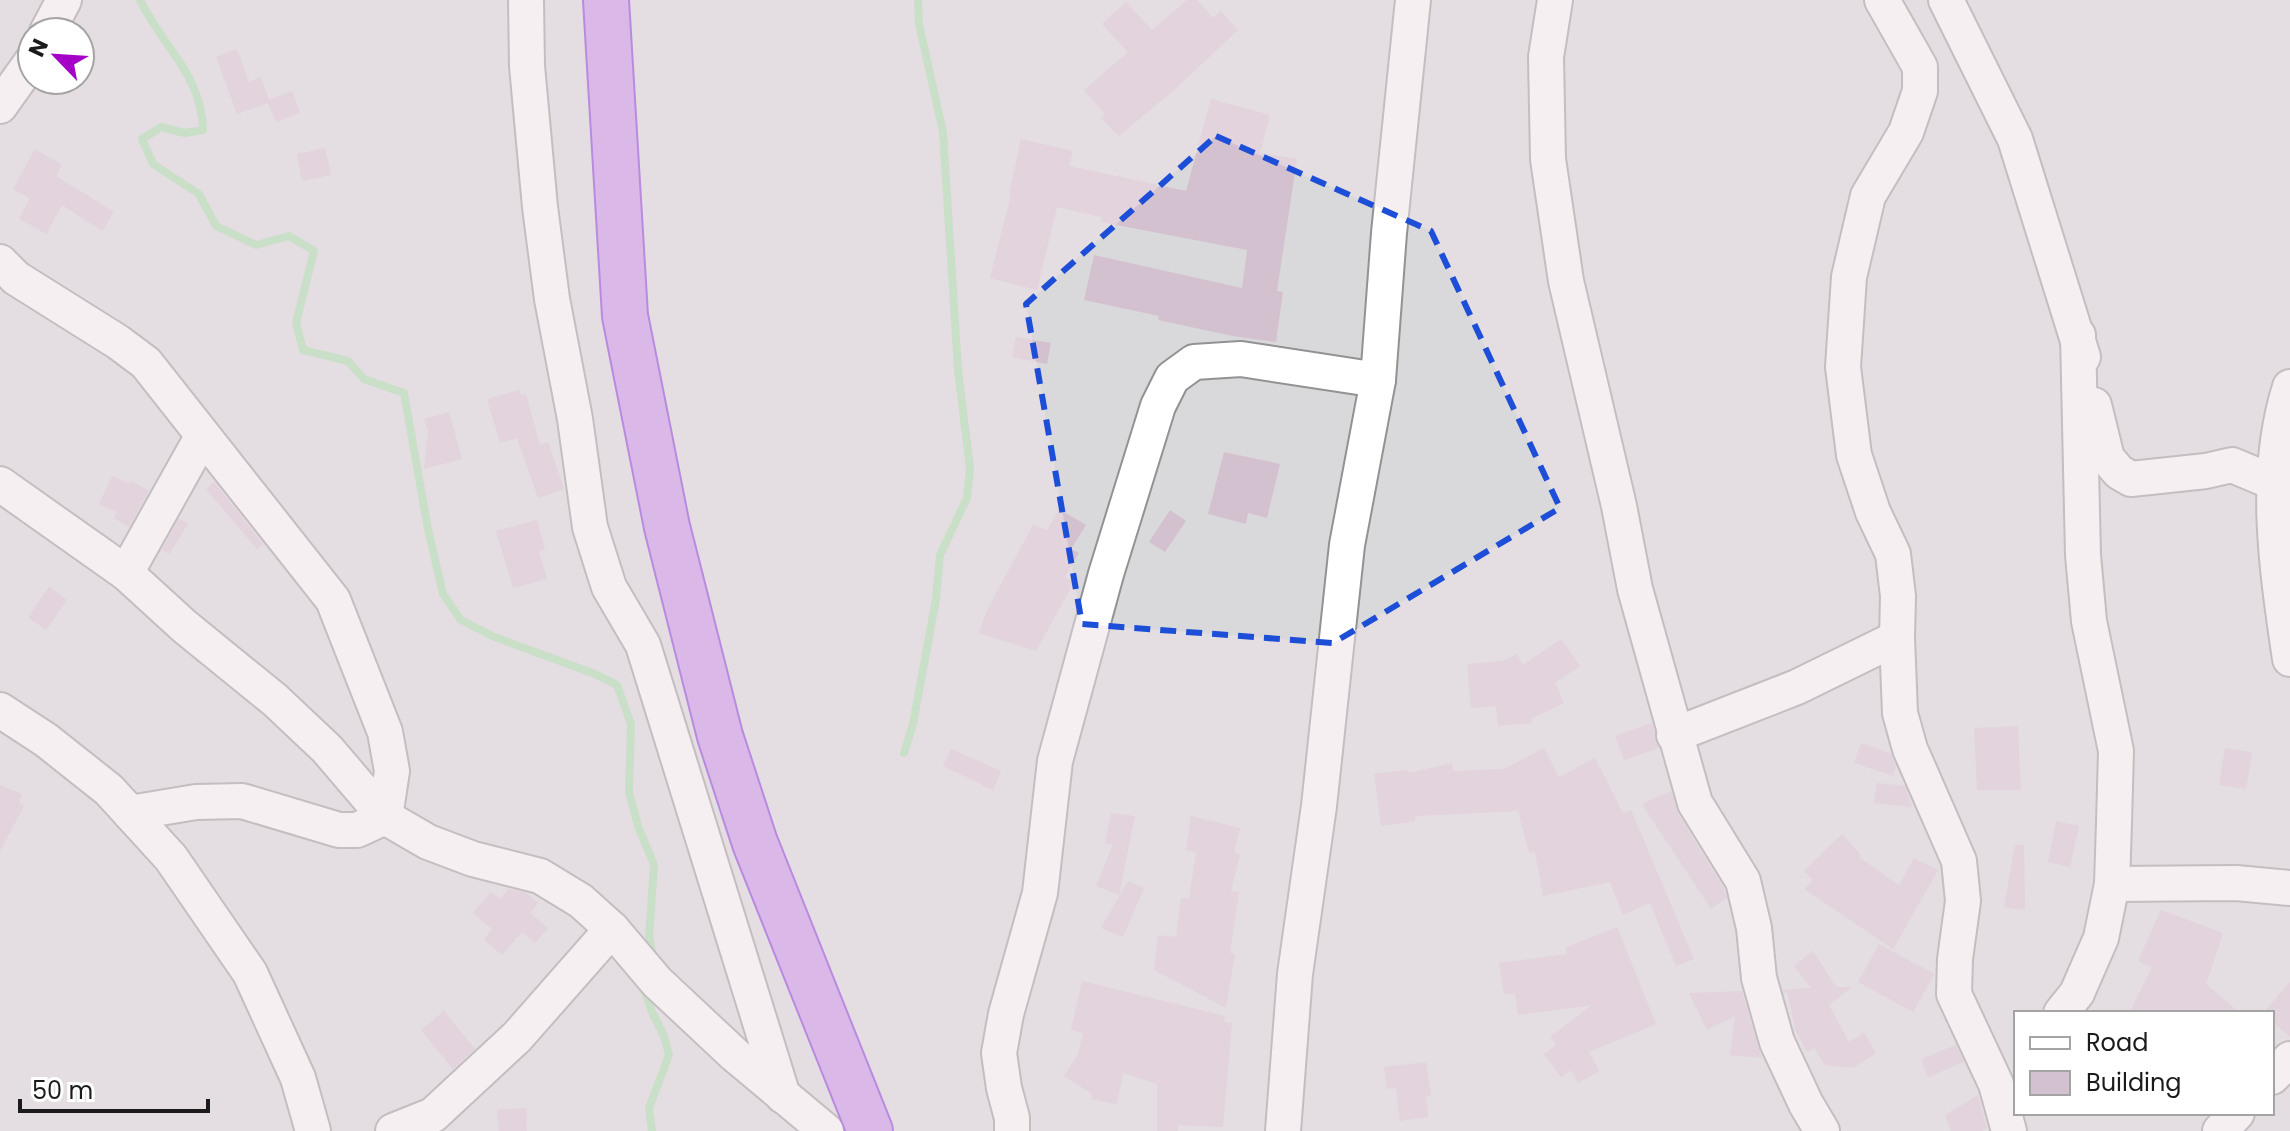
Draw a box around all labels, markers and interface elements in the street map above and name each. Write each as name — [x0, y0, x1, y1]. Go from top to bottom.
north arrow — [16, 16, 96, 96]
text: N — [21, 34, 56, 62]
legend — [2014, 1011, 2274, 1115]
text: Road — [2086, 1026, 2148, 1059]
scale bar — [20, 1063, 208, 1113]
text: Building — [2086, 1066, 2182, 1099]
text: 50 m — [32, 1074, 93, 1107]

